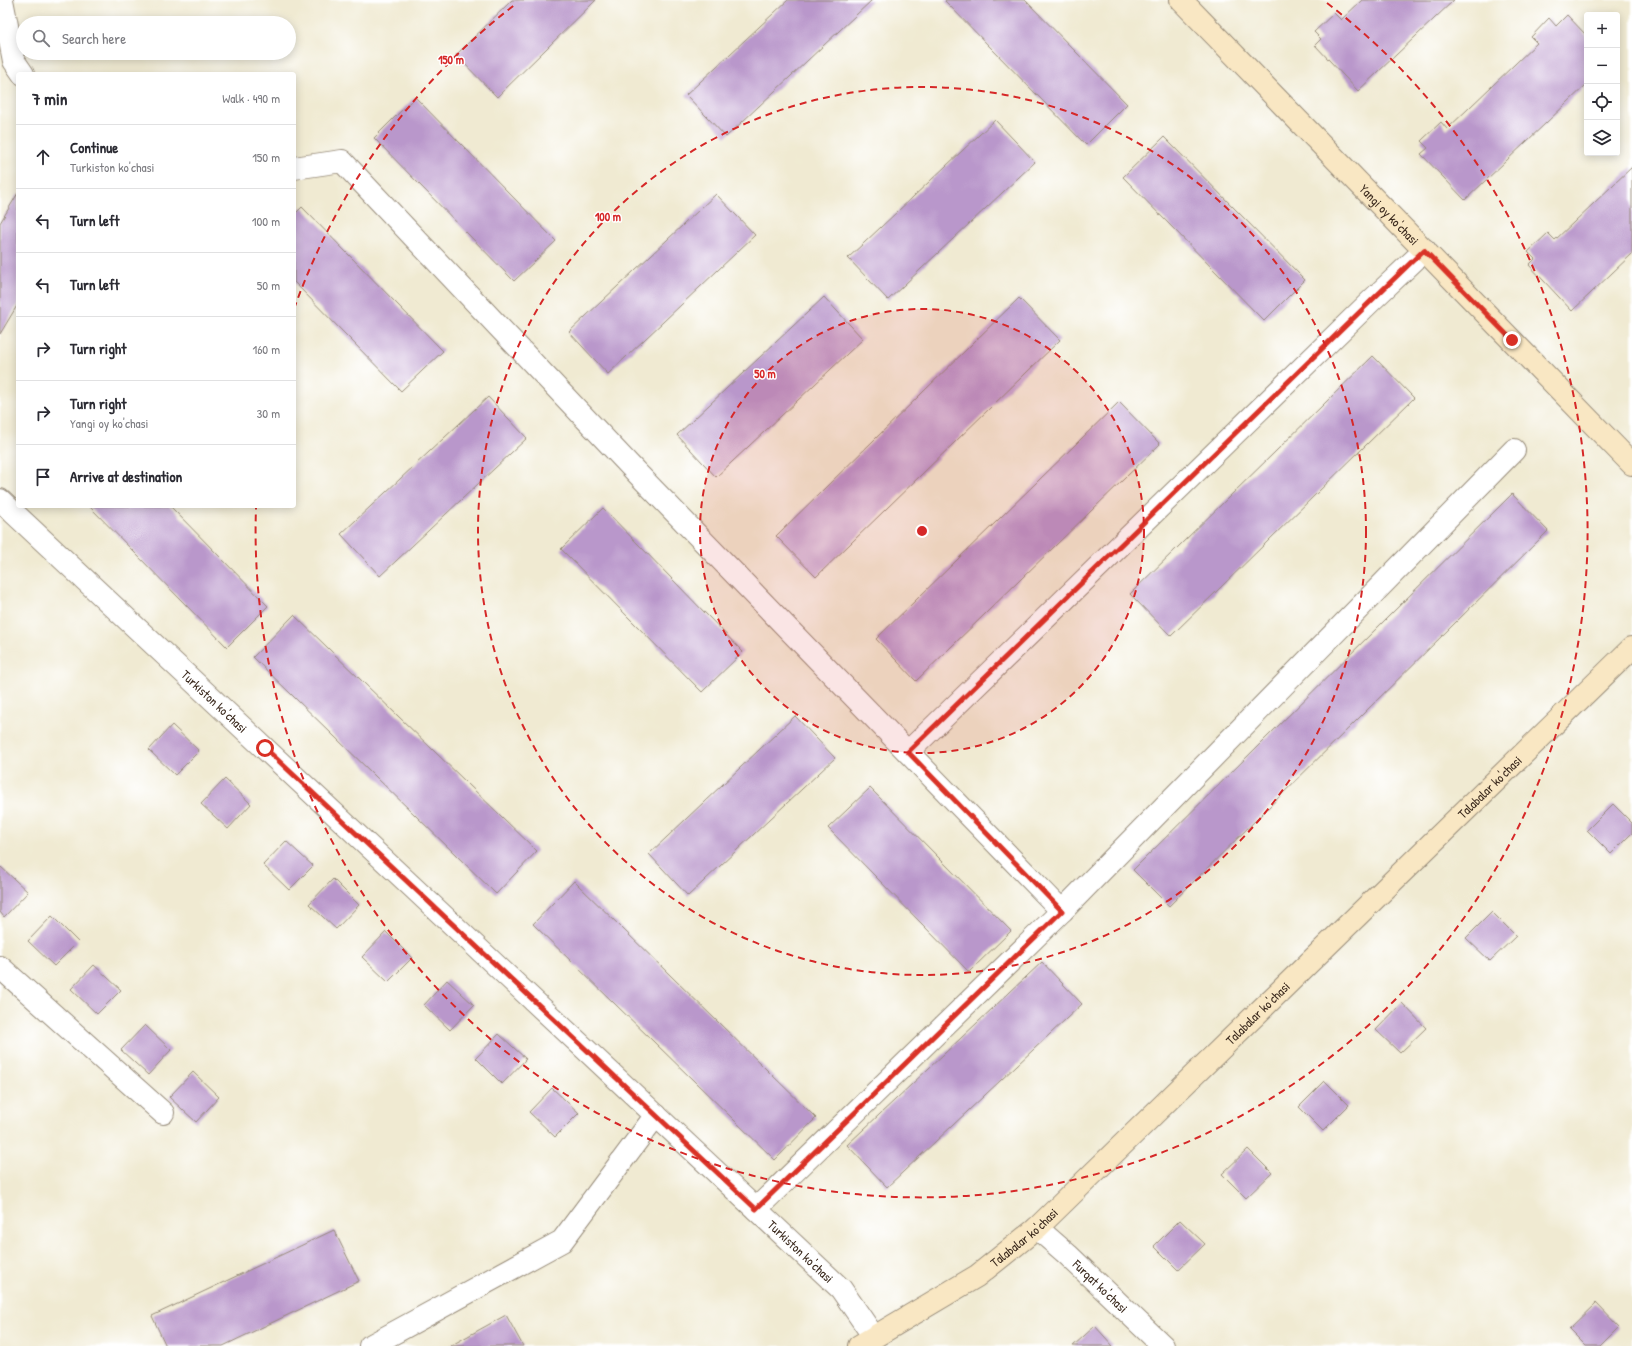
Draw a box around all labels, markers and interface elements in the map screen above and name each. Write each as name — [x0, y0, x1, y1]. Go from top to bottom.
map controls — [1584, 12, 1620, 156]
button: + — [1584, 12, 1620, 48]
search box — [16, 16, 296, 60]
icon: search — [30, 27, 52, 49]
text: Search here — [62, 28, 126, 49]
button: − — [1584, 48, 1620, 84]
text: 150 m — [438, 51, 464, 68]
button: locate — [1584, 84, 1620, 120]
text: 7 min — [32, 87, 67, 110]
text: Walk · 490 m — [222, 89, 280, 107]
button: layers — [1584, 120, 1620, 156]
text: Continue — [70, 137, 118, 158]
icon: ahead — [32, 146, 54, 168]
text: 150 m — [252, 148, 280, 166]
text: Turkiston ko'chasi — [70, 158, 154, 176]
street label: Yangi oy ko'chasi — [1356, 180, 1423, 249]
text: 100 m — [595, 208, 621, 225]
icon: left — [32, 210, 54, 232]
text: Turn left — [70, 210, 120, 231]
text: 100 m — [252, 212, 280, 230]
icon: left — [32, 274, 54, 296]
text: Turn left — [70, 274, 120, 295]
text: 50 m — [257, 276, 280, 294]
route end — [1503, 331, 1521, 349]
icon: right — [32, 338, 54, 360]
text: Turn right — [70, 338, 126, 359]
text: 160 m — [252, 340, 280, 358]
text: 50 m — [754, 365, 776, 382]
text: Turn right — [70, 393, 126, 414]
icon: right — [32, 402, 54, 424]
text: 30 m — [257, 404, 280, 422]
text: Yangi oy ko'chasi — [70, 414, 148, 432]
icon: arrive — [32, 466, 54, 488]
text: Arrive at destination — [70, 466, 182, 487]
centre of rings — [915, 524, 929, 538]
street label: Turkiston ko'chasi — [177, 666, 251, 737]
route start — [256, 739, 274, 757]
street label: Talabalar ko'chasi — [1453, 751, 1526, 822]
street label: Talabalar ko'chasi — [1221, 978, 1294, 1049]
street label: Talabalar ko'chasi — [986, 1204, 1062, 1271]
street label: Turkiston ko'chasi — [764, 1216, 838, 1287]
street label: Furqat ko'chasi — [1068, 1255, 1132, 1317]

